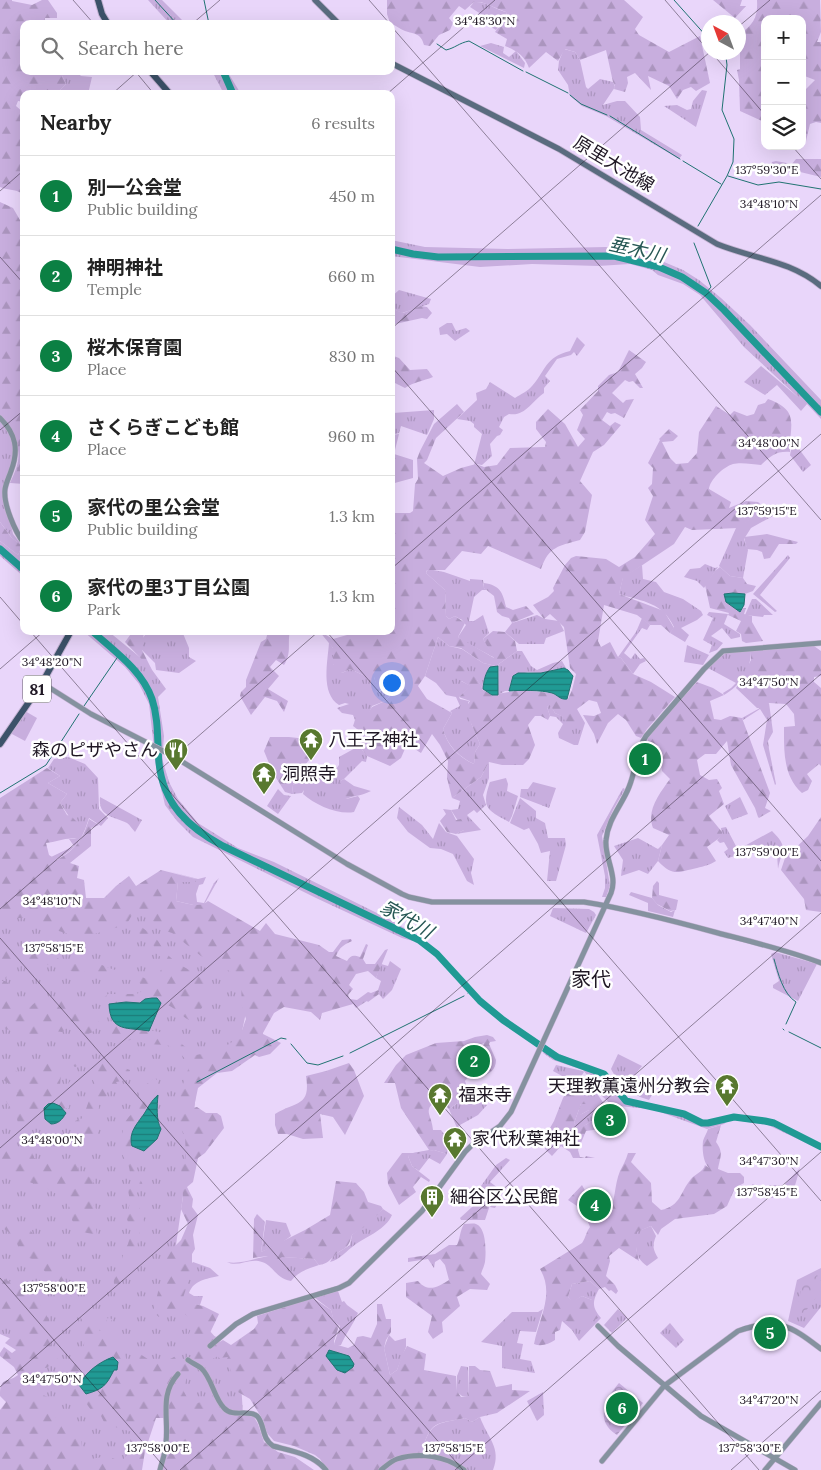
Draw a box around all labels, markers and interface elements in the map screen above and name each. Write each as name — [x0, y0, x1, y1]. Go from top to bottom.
text: 34°48'30"N — [455, 13, 515, 28]
north arrow — [701, 15, 746, 60]
map controls — [761, 15, 806, 150]
button: + — [761, 15, 806, 60]
search box — [20, 20, 395, 75]
icon: search — [38, 34, 66, 62]
text: Search here — [78, 36, 184, 60]
button: − — [761, 60, 806, 105]
button: layers — [761, 105, 806, 150]
text: Nearby — [40, 109, 111, 136]
text: 6 results — [311, 113, 375, 133]
street label: 原里大池線 — [570, 131, 659, 197]
text: 137°59'30"E — [736, 162, 798, 177]
text: 別一公会堂 — [87, 175, 182, 199]
text: 1 — [53, 186, 59, 206]
text: 450 m — [329, 186, 375, 206]
text: 34°48'10"N — [740, 196, 798, 211]
text: Public building — [87, 199, 197, 219]
water label: 垂木川 — [607, 231, 669, 268]
text: 神明神社 — [87, 255, 163, 279]
text: 2 — [52, 266, 60, 286]
text: 660 m — [328, 266, 375, 286]
text: Temple — [87, 279, 142, 299]
text: 桜木保育園 — [87, 335, 182, 359]
text: 3 — [52, 346, 60, 366]
text: 830 m — [329, 346, 375, 366]
text: Place — [87, 359, 126, 379]
text: さくらぎこども館 — [87, 415, 239, 439]
text: 4 — [52, 426, 60, 446]
text: 960 m — [328, 426, 375, 446]
text: 34°48'00"N — [738, 435, 800, 450]
text: Place — [87, 439, 126, 459]
text: 家代の里公会堂 — [87, 495, 220, 519]
text: 137°59'15"E — [737, 503, 797, 518]
text: 5 — [52, 506, 60, 526]
text: 1.3 km — [329, 506, 375, 526]
text: Public building — [87, 519, 197, 539]
text: 家代の里3丁目公園 — [87, 575, 250, 599]
text: 6 — [51, 586, 61, 606]
text: 1.3 km — [329, 586, 375, 606]
text: Park — [87, 599, 120, 619]
text: 34°48'20"N — [22, 654, 82, 669]
your location — [379, 670, 405, 696]
text: 34°47'50"N — [739, 674, 799, 689]
road number: 81 — [23, 676, 51, 702]
temple icon: 八王子神社 — [298, 727, 324, 761]
place label: 八王子神社 — [328, 728, 418, 751]
restaurant icon: 森のピザやさん — [163, 737, 189, 771]
place label: 森のピザやさん — [32, 738, 158, 761]
pin: 1 — [629, 740, 661, 778]
temple icon: 洞照寺 — [251, 761, 277, 795]
place label: 洞照寺 — [282, 762, 336, 785]
text: 137°59'00"E — [735, 844, 799, 859]
text: 34°48'10"N — [23, 893, 81, 908]
water label: 家代川 — [376, 894, 439, 945]
text: 34°47'40"N — [740, 913, 798, 928]
text: 137°58'15"E — [24, 940, 84, 955]
district label: 家代 — [571, 966, 611, 991]
pin: 2 — [458, 1042, 490, 1080]
temple icon: 天理教薫遠州分教会 — [714, 1073, 740, 1107]
place label: 天理教薫遠州分教会 — [548, 1074, 710, 1097]
temple icon: 福来寺 — [427, 1082, 453, 1116]
place label: 福来寺 — [458, 1083, 512, 1106]
pin: 3 — [594, 1101, 626, 1139]
temple icon: 家代秋葉神社 — [442, 1126, 468, 1160]
place label: 家代秋葉神社 — [472, 1127, 580, 1150]
text: 34°48'00"N — [21, 1132, 83, 1147]
text: 34°47'30"N — [739, 1153, 799, 1168]
building icon: 細谷区公民館 — [419, 1184, 445, 1218]
text: 137°58'45"E — [736, 1184, 798, 1199]
place label: 細谷区公民館 — [450, 1185, 558, 1208]
pin: 4 — [579, 1186, 611, 1224]
text: 137°58'00"E — [22, 1280, 86, 1295]
pin: 5 — [754, 1314, 786, 1352]
text: 34°47'50"N — [22, 1371, 82, 1386]
pin: 6 — [606, 1389, 638, 1427]
text: 34°47'20"N — [739, 1392, 799, 1407]
text: 137°58'00"E — [126, 1440, 190, 1455]
text: 137°58'15"E — [424, 1440, 484, 1455]
text: 137°58'30"E — [719, 1440, 781, 1455]

